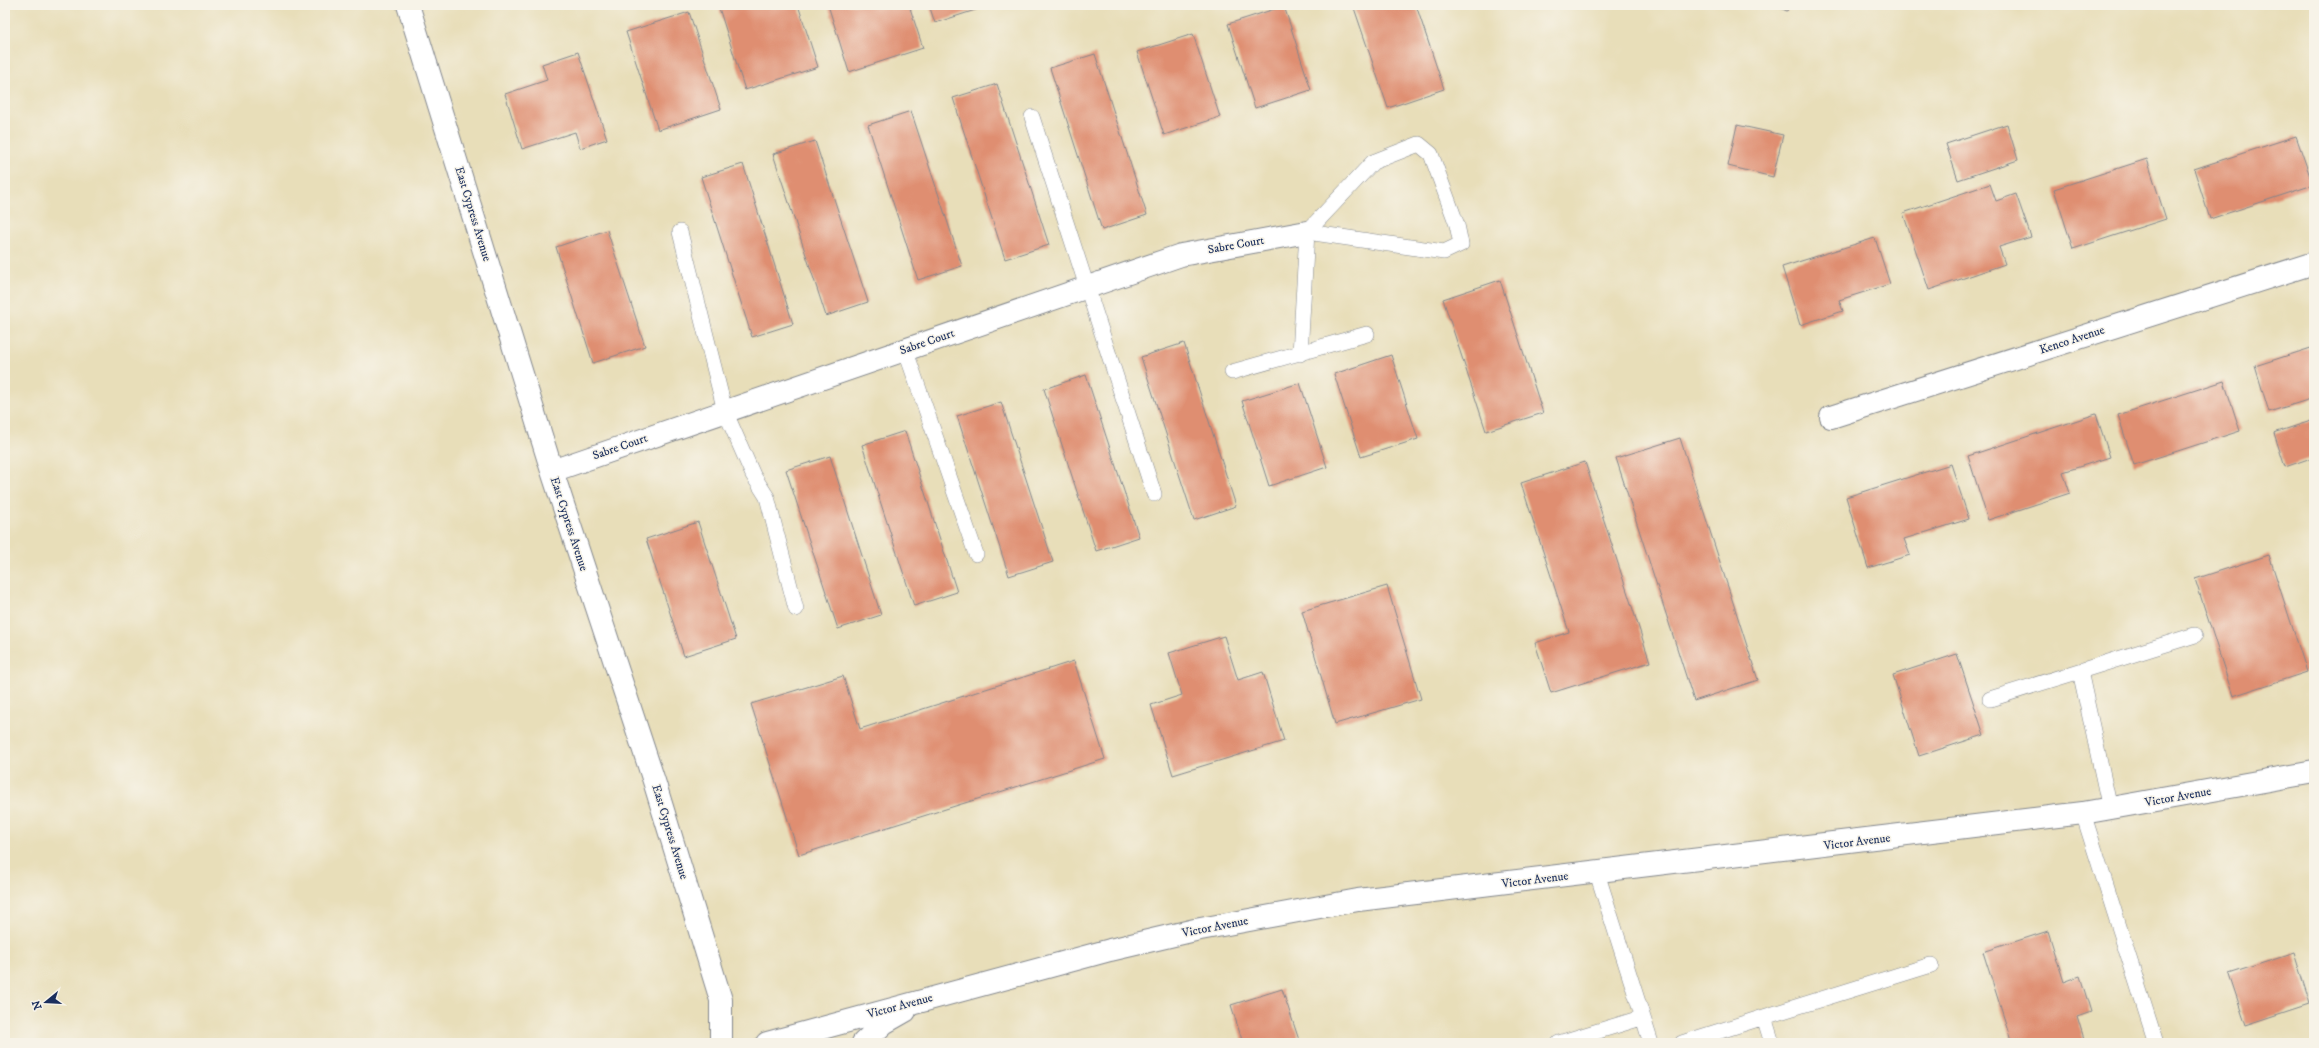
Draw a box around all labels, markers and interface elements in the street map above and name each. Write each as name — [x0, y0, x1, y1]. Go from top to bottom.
street label: East Cypress Avenue — [451, 165, 495, 263]
street label: Sabre Court — [1207, 233, 1265, 257]
street label: Kenco Avenue — [2037, 322, 2107, 358]
street label: Sabre Court — [898, 326, 956, 358]
street label: Sabre Court — [591, 431, 649, 463]
street label: East Cypress Avenue — [547, 475, 591, 573]
street label: East Cypress Avenue — [648, 783, 692, 881]
street label: Victor Avenue — [2143, 784, 2212, 810]
street label: Victor Avenue — [1822, 830, 1891, 854]
street label: Victor Avenue — [1500, 868, 1569, 892]
street label: Victor Avenue — [1180, 913, 1249, 941]
north arrow — [26, 982, 66, 1022]
street label: Victor Avenue — [865, 990, 934, 1022]
text: N — [29, 998, 45, 1011]

